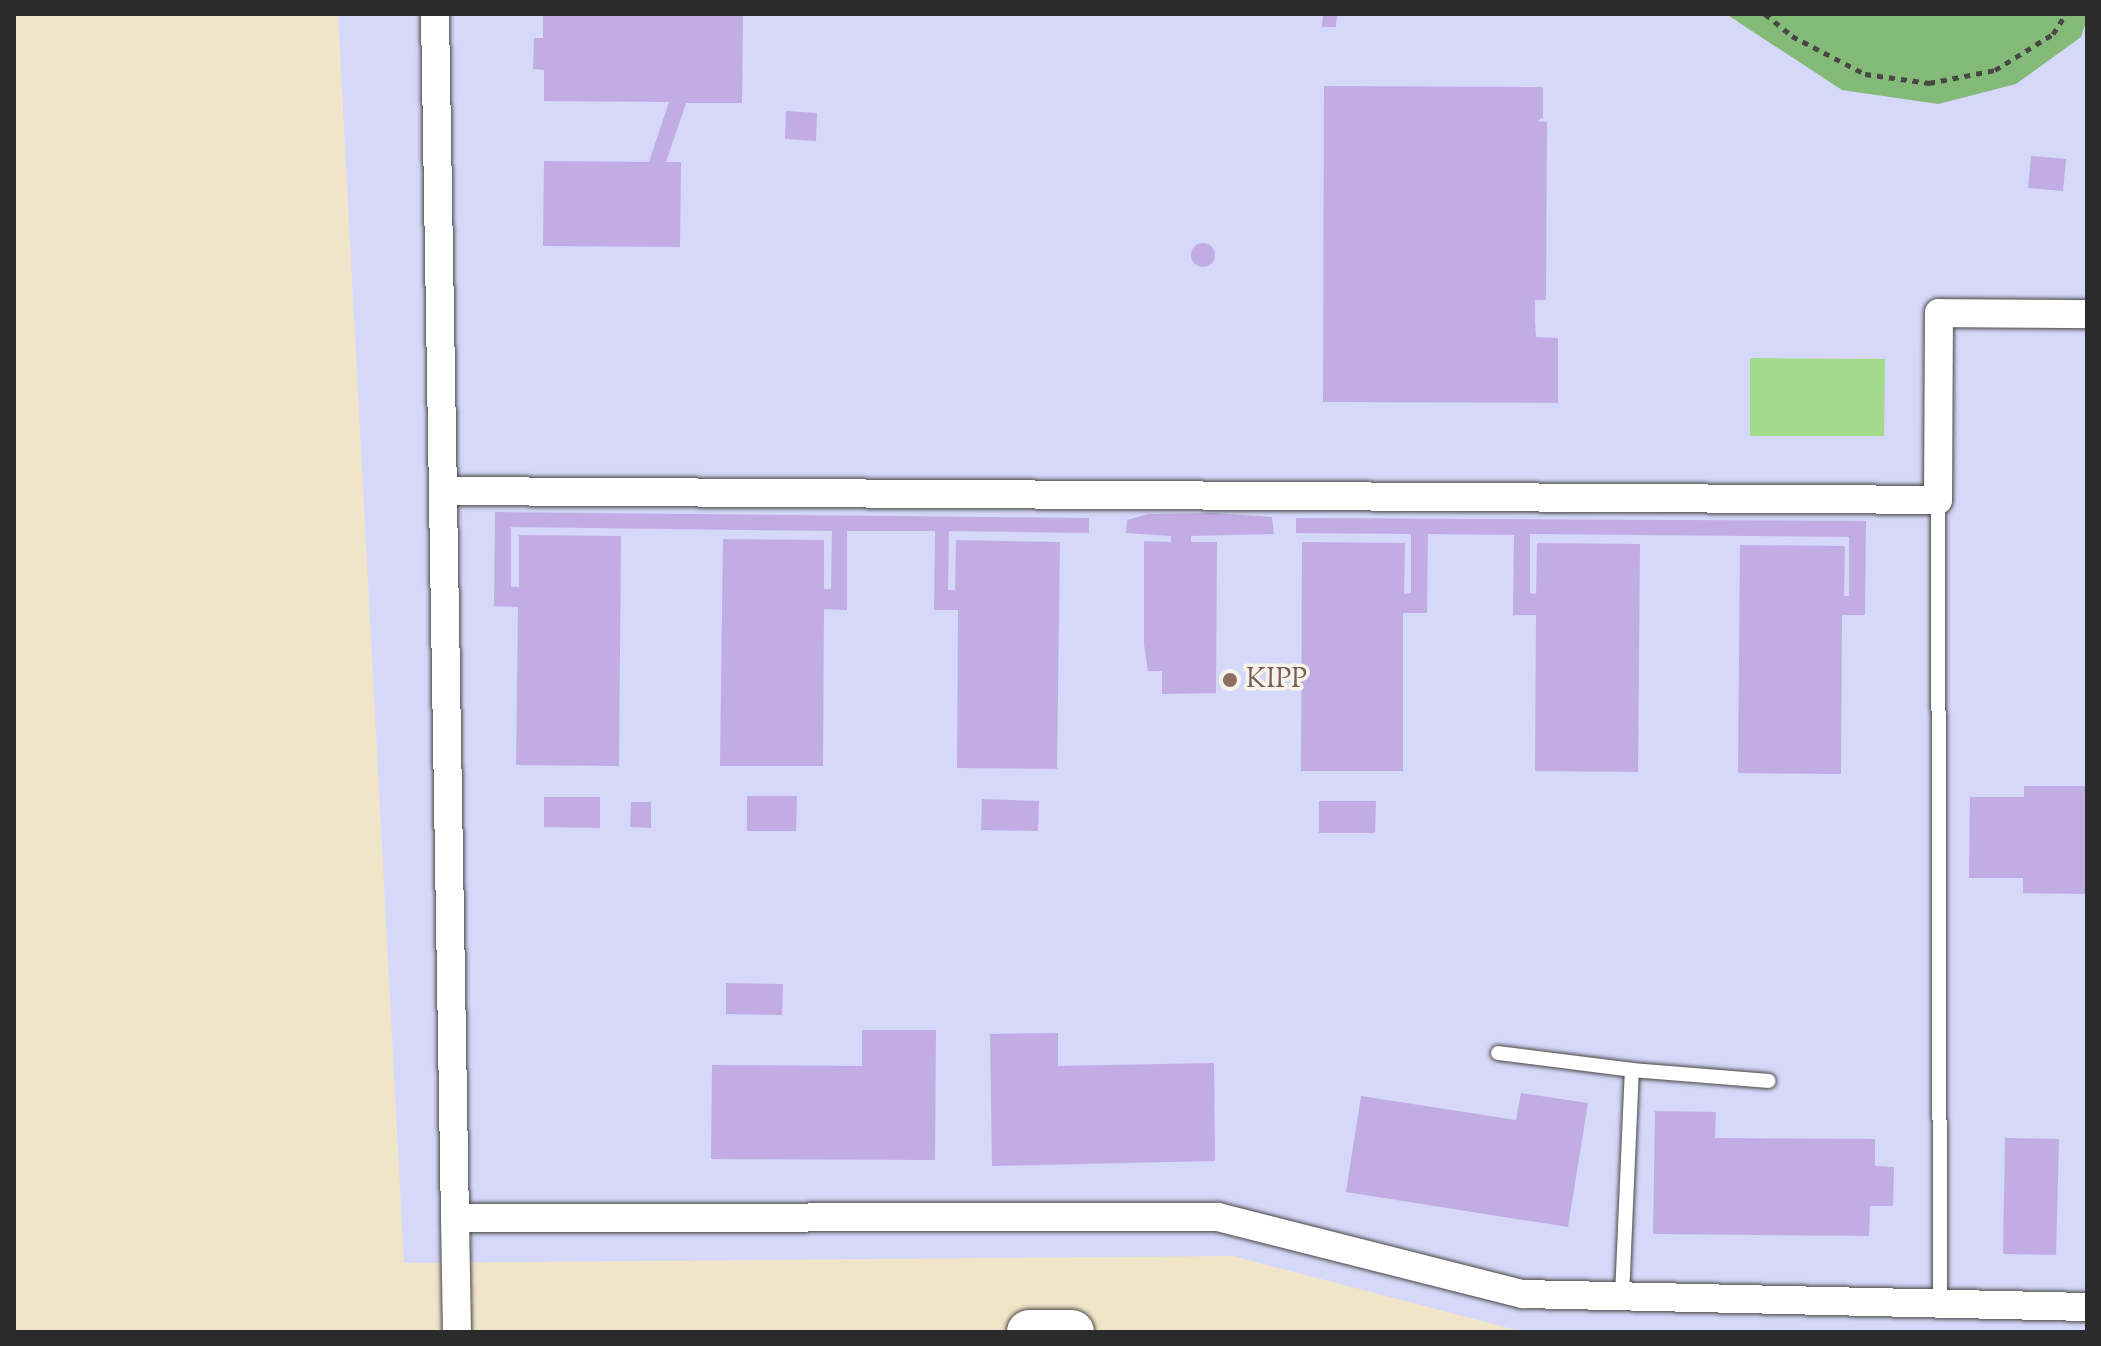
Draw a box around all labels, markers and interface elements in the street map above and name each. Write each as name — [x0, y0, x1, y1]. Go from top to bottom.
place label: KIPP — [1246, 663, 1307, 697]
marker: KIPP — [1221, 671, 1239, 689]

